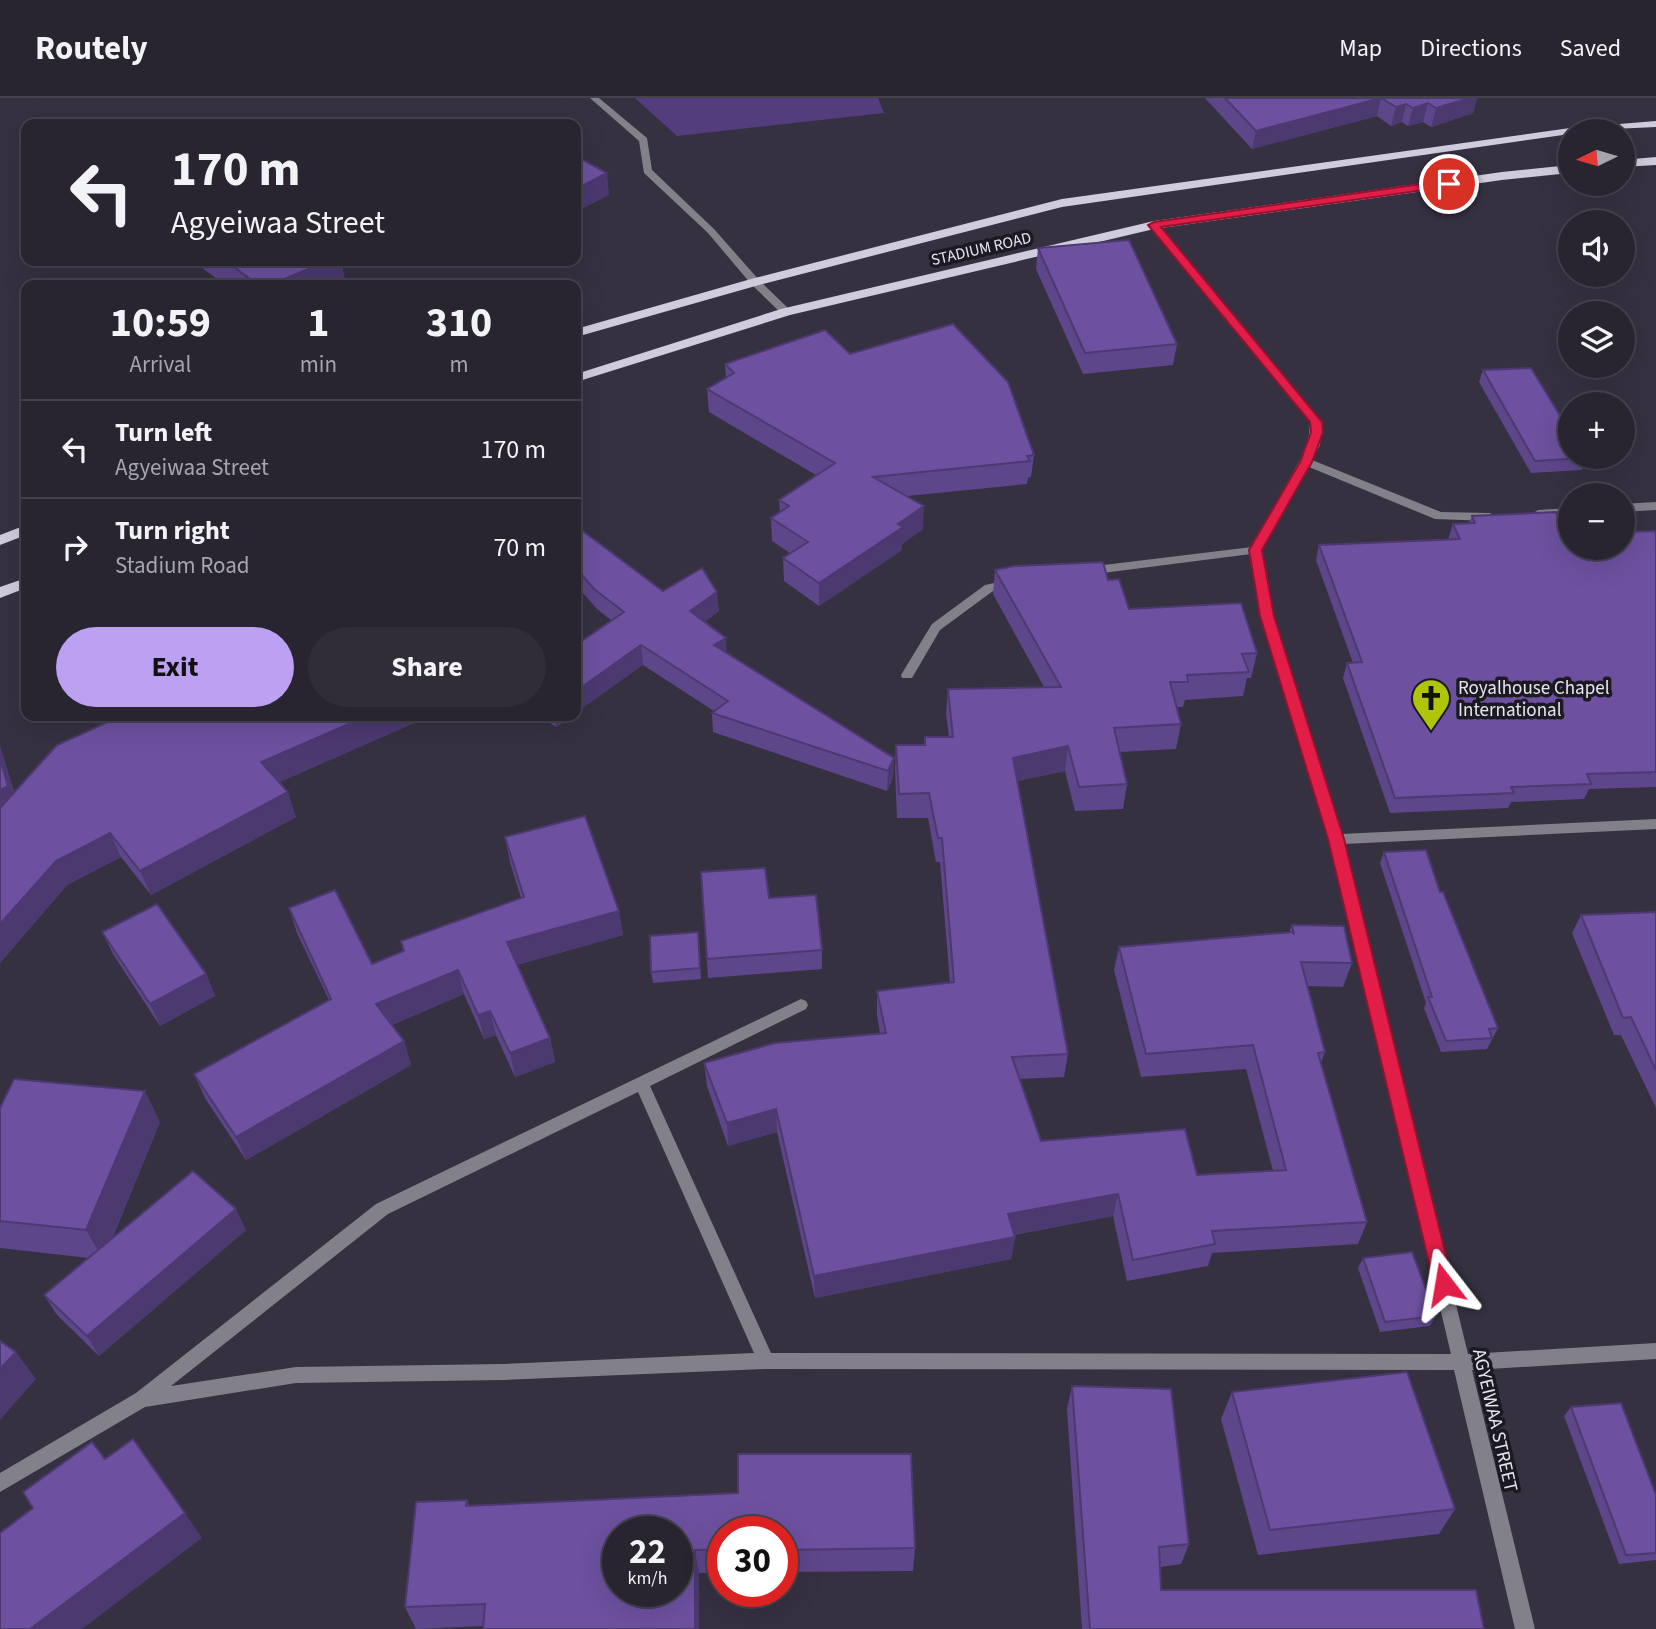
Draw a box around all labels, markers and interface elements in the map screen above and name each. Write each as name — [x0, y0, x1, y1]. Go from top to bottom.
text: Routely — [35, 25, 148, 72]
text: Map — [1339, 31, 1382, 66]
text: Directions — [1420, 31, 1522, 66]
text: Saved — [1560, 31, 1621, 66]
north arrow — [1558, 119, 1634, 196]
map controls — [1558, 119, 1635, 560]
text: 170 m — [171, 135, 300, 205]
icon: left — [56, 147, 147, 238]
pin — [1419, 154, 1479, 214]
icon: arrive — [1430, 165, 1468, 203]
text: Agyeiwaa Street — [171, 200, 385, 246]
button: sound — [1558, 210, 1635, 287]
street label: STADIUM ROAD — [929, 227, 1034, 271]
text: 10:59 — [110, 293, 211, 353]
text: 1 — [307, 293, 329, 353]
text: 310 — [426, 293, 492, 353]
button: layers — [1558, 301, 1635, 378]
text: Arrival — [129, 348, 191, 381]
text: min — [300, 348, 337, 381]
text: m — [449, 348, 469, 381]
button: + — [1558, 392, 1635, 469]
text: Turn left — [115, 414, 212, 451]
icon: left — [56, 430, 94, 468]
text: 170 m — [480, 431, 546, 468]
text: Agyeiwaa Street — [115, 451, 269, 484]
button: − — [1558, 483, 1635, 560]
text: Turn right — [115, 512, 230, 549]
icon: right — [56, 528, 94, 566]
text: 70 m — [493, 529, 546, 566]
text: Stadium Road — [115, 549, 250, 582]
button: Exit — [56, 627, 294, 707]
button: Share — [308, 627, 546, 707]
place label: Royalhouse Chapel International — [1458, 675, 1610, 724]
church icon: Royalhouse Chapel International — [1410, 677, 1452, 732]
position arrow — [1407, 1247, 1481, 1321]
street label: AGYEIWAA STREET — [1465, 1346, 1524, 1495]
speed limit sign: 30 — [707, 1516, 798, 1607]
text: 22 — [629, 1527, 666, 1577]
text: km/h — [628, 1566, 667, 1591]

